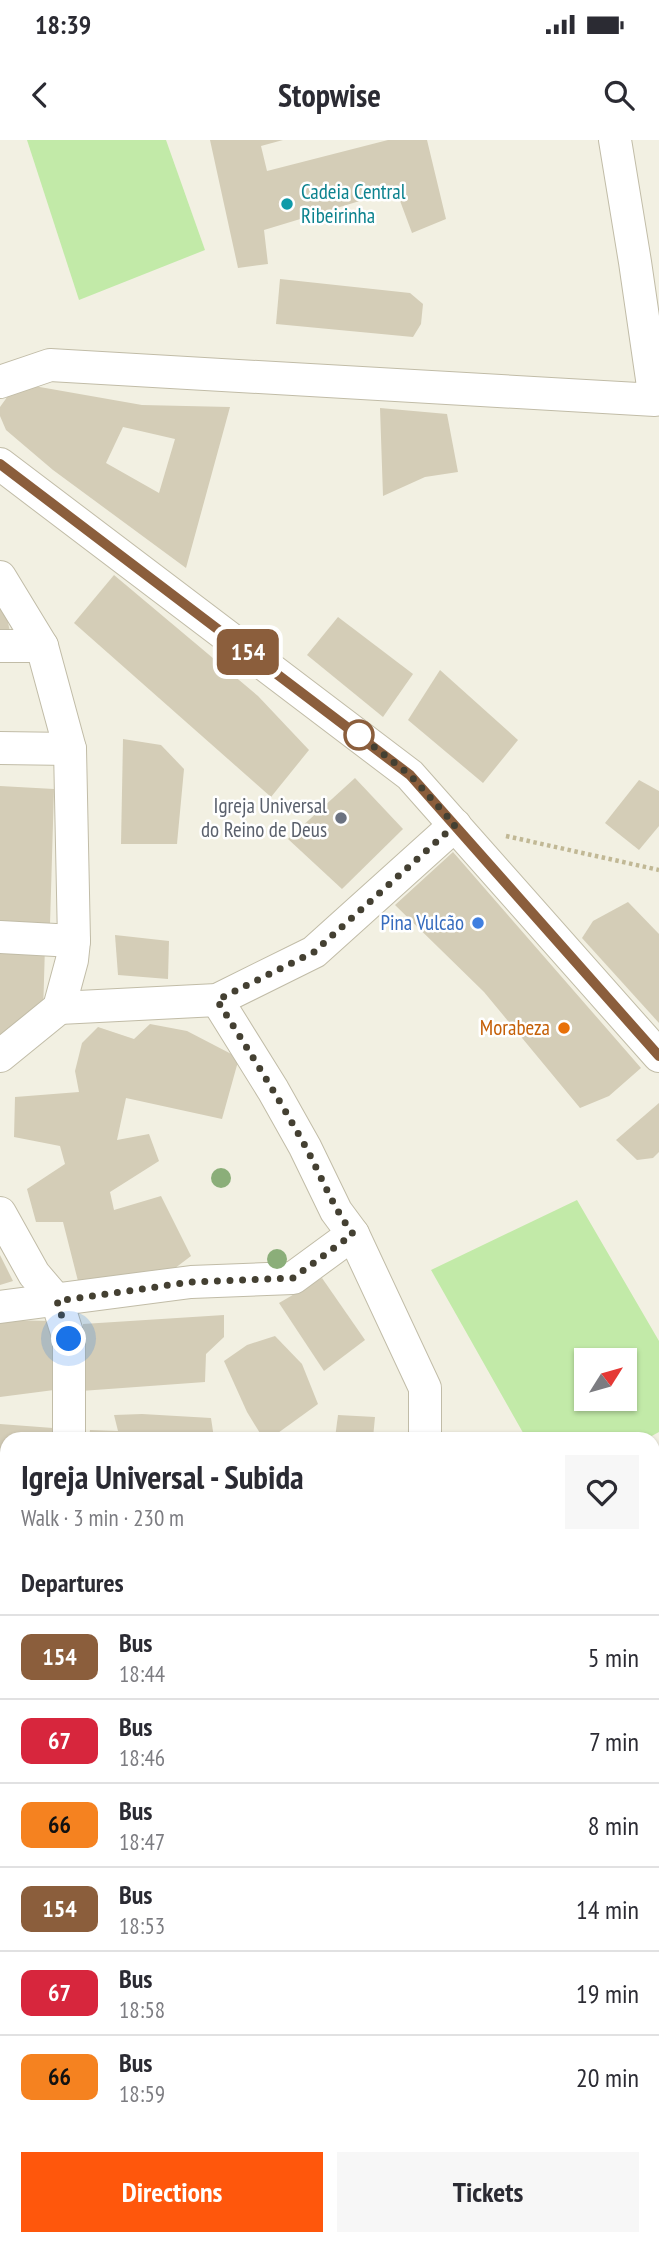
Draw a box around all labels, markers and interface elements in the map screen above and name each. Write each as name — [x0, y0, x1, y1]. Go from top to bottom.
text: 18:39 — [35, 8, 91, 41]
text: Stopwise — [278, 74, 381, 116]
icon: back — [21, 76, 59, 114]
icon: search — [600, 76, 638, 114]
place label: Cadeia Central Ribeirinha — [301, 178, 406, 229]
marker: Cadeia Central Ribeirinha — [279, 196, 295, 212]
line badge: 154 — [208, 629, 288, 675]
text: 154 — [231, 636, 265, 667]
unlabelled marker — [344, 720, 374, 750]
place label: Igreja Universal do Reino de Deus — [201, 792, 327, 843]
marker: Igreja Universal do Reino de Deus — [333, 810, 349, 826]
place label: Pina Vulcão — [381, 909, 464, 936]
marker: Pina Vulcão — [470, 915, 486, 931]
place label: Morabeza — [480, 1014, 550, 1041]
marker: Morabeza — [556, 1020, 572, 1036]
your location — [51, 1321, 86, 1356]
north arrow — [574, 1348, 637, 1410]
map controls — [574, 1348, 637, 1411]
text: Igreja Universal - Subida — [21, 1455, 304, 1498]
button: heart — [565, 1455, 639, 1529]
text: Walk · 3 min · 230 m — [21, 1503, 184, 1532]
text: Departures — [21, 1566, 124, 1599]
text: Bus — [119, 1626, 152, 1659]
text: 154 — [42, 1641, 77, 1672]
text: 5 min — [588, 1641, 639, 1674]
text: 18:44 — [119, 1659, 165, 1688]
text: Bus — [119, 1710, 152, 1743]
text: 67 — [48, 1725, 71, 1756]
text: 7 min — [589, 1725, 639, 1758]
text: 18:46 — [119, 1743, 165, 1772]
text: Bus — [119, 1794, 152, 1827]
text: 66 — [48, 1809, 71, 1840]
text: 8 min — [588, 1809, 639, 1842]
text: 18:47 — [119, 1827, 165, 1856]
text: Bus — [119, 1878, 152, 1911]
text: 154 — [42, 1893, 77, 1924]
text: 14 min — [576, 1893, 639, 1926]
text: 18:53 — [119, 1911, 165, 1940]
text: Bus — [119, 1962, 152, 1995]
text: 67 — [48, 1977, 71, 2008]
text: 19 min — [576, 1977, 639, 2010]
text: 18:58 — [119, 1995, 165, 2024]
text: Bus — [119, 2046, 152, 2079]
text: 66 — [48, 2061, 71, 2092]
text: 20 min — [576, 2061, 639, 2094]
text: 18:59 — [119, 2079, 165, 2108]
button: Directions — [21, 2152, 323, 2232]
button: Tickets — [337, 2152, 639, 2232]

